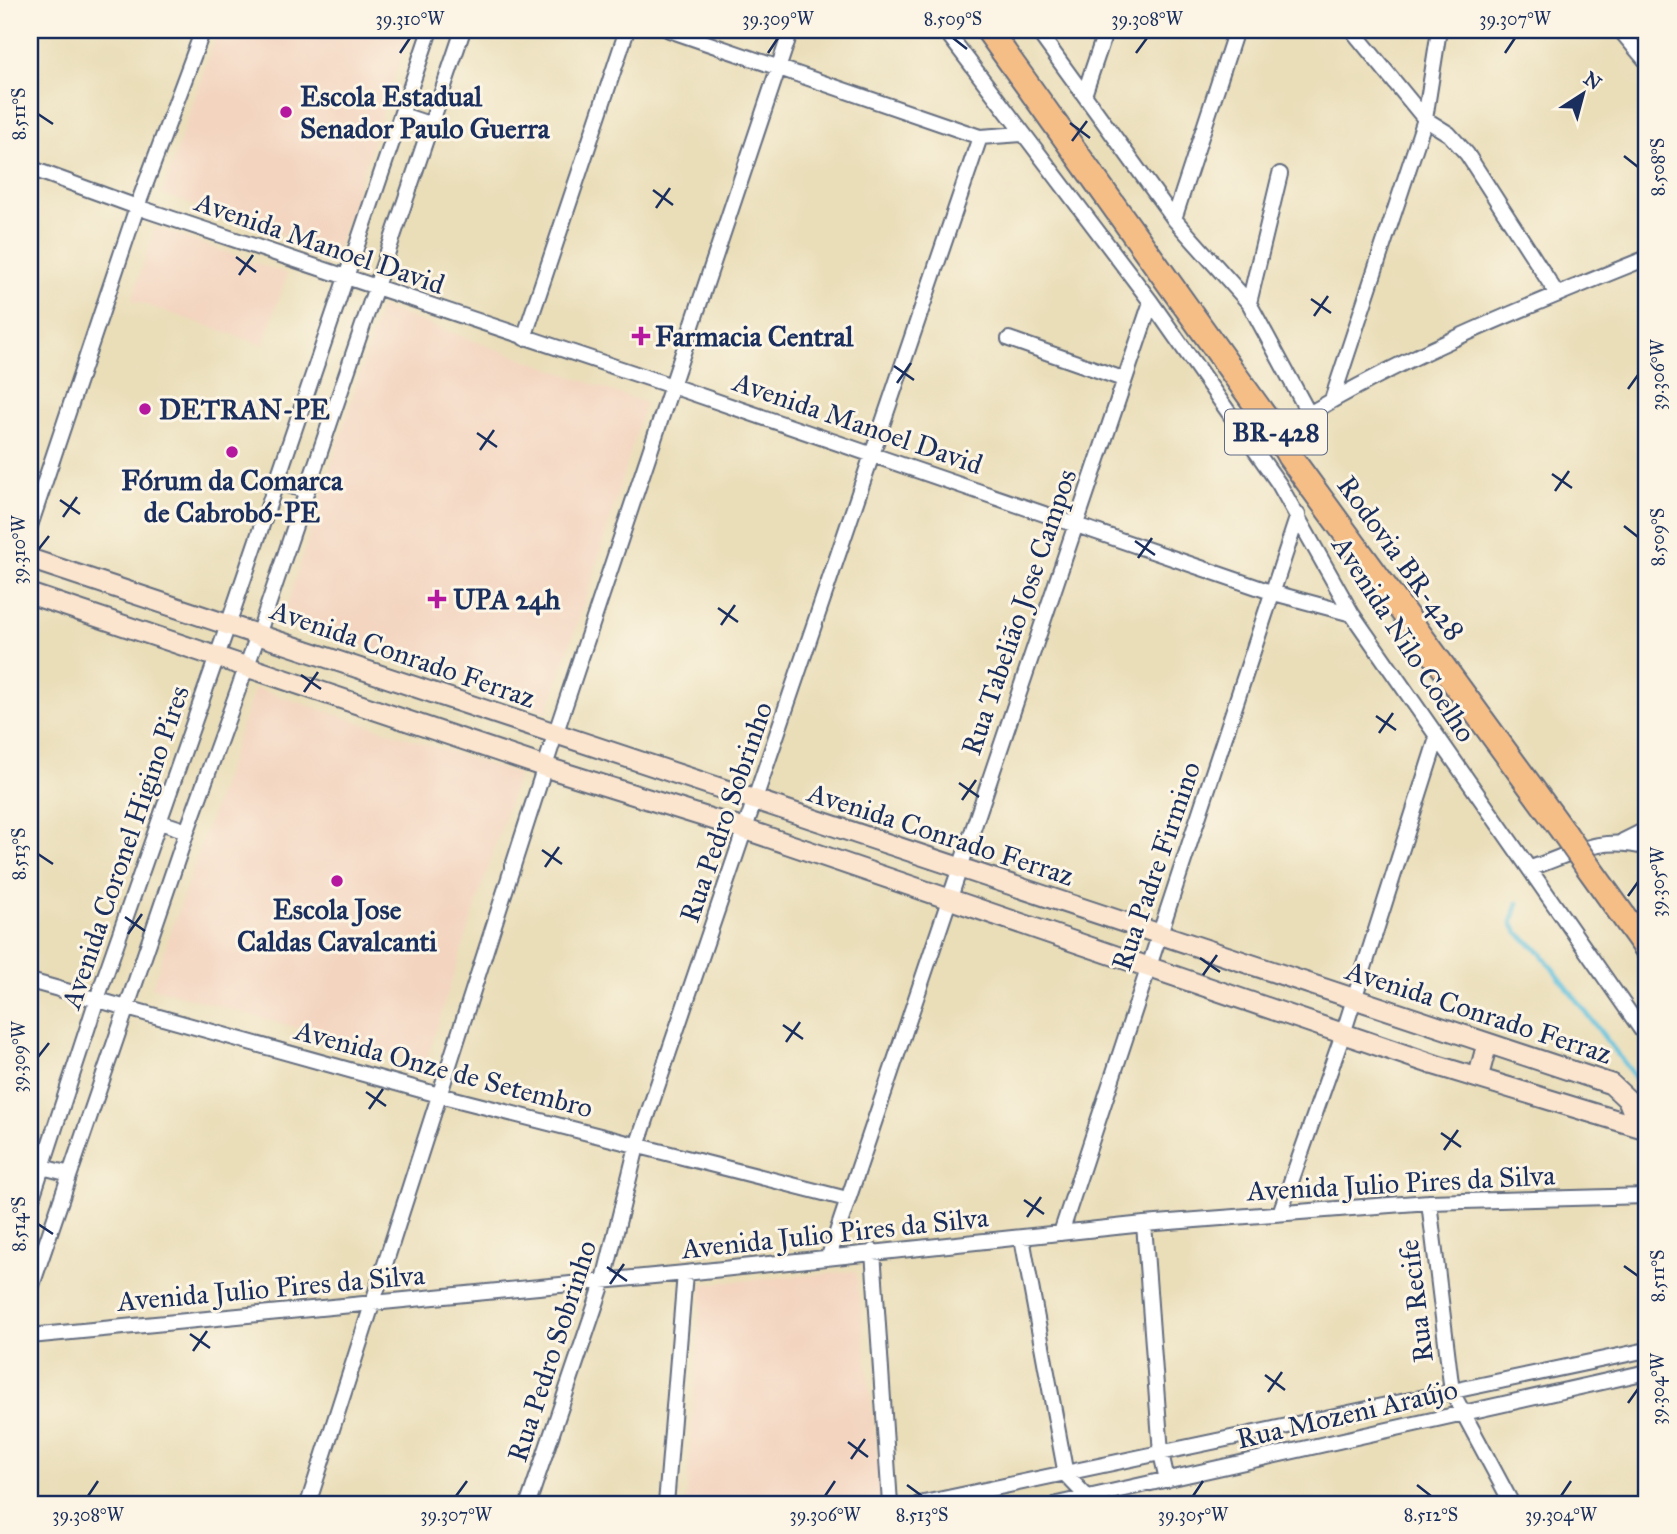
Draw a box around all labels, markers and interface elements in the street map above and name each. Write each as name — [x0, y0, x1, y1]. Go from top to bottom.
text: 39.310°W — [376, 8, 445, 30]
text: 39.309°W — [742, 8, 815, 30]
text: 8.509°S — [924, 8, 982, 30]
text: 39.308°W — [1111, 8, 1184, 30]
text: 39.307°W — [1479, 8, 1552, 30]
north arrow — [1548, 60, 1618, 130]
text: N — [1579, 67, 1606, 95]
place label: Escola Estadual Senador Paulo Guerra — [300, 79, 551, 146]
text: 8.511°S — [8, 88, 30, 140]
marker: Escola Estadual Senador Paulo Guerra — [278, 104, 294, 120]
text: 8.508°S — [1647, 138, 1669, 196]
street label: Avenida Manoel David — [190, 184, 449, 302]
place label: Farmacia Central — [655, 319, 854, 354]
marker: Farmacia Central — [633, 328, 649, 344]
text: 39.306°W — [1647, 339, 1669, 411]
street label: Avenida Manoel David — [728, 364, 987, 482]
place label: DETRAN-PE — [159, 392, 330, 427]
marker: DETRAN-PE — [137, 401, 153, 417]
road number: BR-428 — [1225, 410, 1327, 454]
marker: Fórum da Comarca de Cabrobó-PE — [224, 444, 240, 460]
place label: Fórum da Comarca de Cabrobó-PE — [121, 463, 344, 530]
street label: Rua Tabelião Jose Campos — [954, 464, 1084, 760]
street label: Rodovia BR-428 — [1330, 469, 1472, 647]
text: 8.509°S — [1647, 508, 1669, 566]
text: 39.310°W — [8, 515, 30, 584]
street label: Avenida Nilo Coelho — [1324, 529, 1484, 749]
place label: UPA 24h — [453, 582, 561, 617]
marker: UPA 24h — [427, 589, 447, 609]
street label: Avenida Conrado Ferraz — [265, 592, 540, 716]
street label: Avenida Coronel Higino Pires — [53, 681, 197, 1014]
street label: Rua Pedro Sobrinho — [672, 697, 780, 927]
street label: Rua Padre Firmino — [1104, 757, 1208, 975]
street label: Avenida Conrado Ferraz — [803, 774, 1078, 894]
text: 8.513°S — [8, 828, 30, 880]
text: 39.305°W — [1647, 846, 1669, 917]
marker: Escola Jose Caldas Cavalcanti — [329, 873, 345, 889]
place label: Escola Jose Caldas Cavalcanti — [237, 892, 437, 959]
street label: Avenida Conrado Ferraz — [1341, 952, 1616, 1072]
street label: Avenida Onze de Setembro — [290, 1012, 597, 1126]
text: 39.309°W — [8, 1020, 30, 1093]
street label: Avenida Julio Pires da Silva — [1245, 1157, 1556, 1209]
text: 8.514°S — [8, 1196, 30, 1252]
street label: Avenida Julio Pires da Silva — [679, 1199, 990, 1267]
street label: Rua Pedro Sobrinho — [500, 1236, 604, 1466]
street label: Rua Recife — [1391, 1237, 1441, 1365]
text: 8.511°S — [1647, 1250, 1669, 1302]
street label: Avenida Julio Pires da Silva — [115, 1257, 426, 1319]
text: 39.304°W — [1647, 1352, 1669, 1425]
street label: Rua Mozeni Araújo — [1233, 1372, 1461, 1456]
text: 39.308°W — [52, 1504, 125, 1526]
text: 39.307°W — [420, 1504, 493, 1526]
text: 39.306°W — [789, 1504, 861, 1526]
text: 8.513°S — [896, 1504, 948, 1526]
text: 39.305°W — [1158, 1504, 1229, 1526]
text: 8.512°S — [1404, 1504, 1458, 1526]
text: 39.304°W — [1525, 1504, 1598, 1526]

